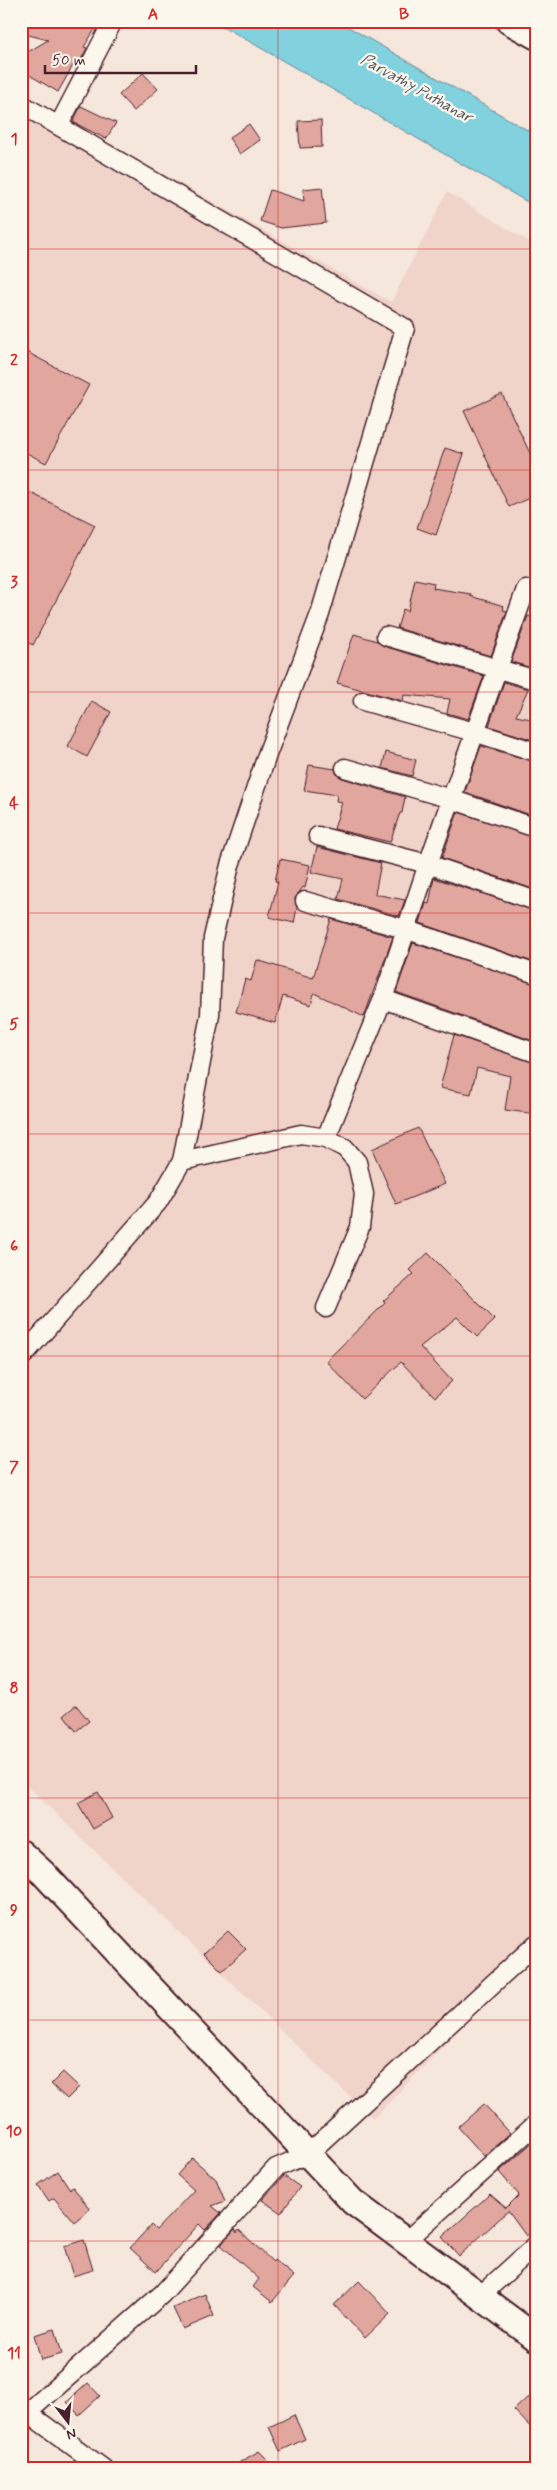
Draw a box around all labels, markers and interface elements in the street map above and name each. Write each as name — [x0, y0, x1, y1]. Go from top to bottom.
text: A — [148, 4, 158, 25]
text: B — [399, 4, 409, 25]
scale bar — [45, 42, 196, 74]
water label: Parvathy Puthanar — [357, 49, 478, 129]
text: 50 m — [52, 51, 86, 71]
text: 1 — [10, 129, 18, 150]
text: 2 — [10, 350, 18, 371]
text: 3 — [10, 572, 18, 593]
text: 4 — [9, 793, 19, 814]
text: 5 — [9, 1014, 19, 1035]
text: 6 — [10, 1236, 18, 1257]
text: 7 — [9, 1457, 19, 1478]
text: 8 — [9, 1678, 19, 1699]
text: 9 — [10, 1900, 18, 1921]
text: 10 — [6, 2121, 22, 2142]
text: 11 — [7, 2343, 21, 2364]
north arrow — [42, 2398, 92, 2448]
text: N — [64, 2424, 78, 2443]

